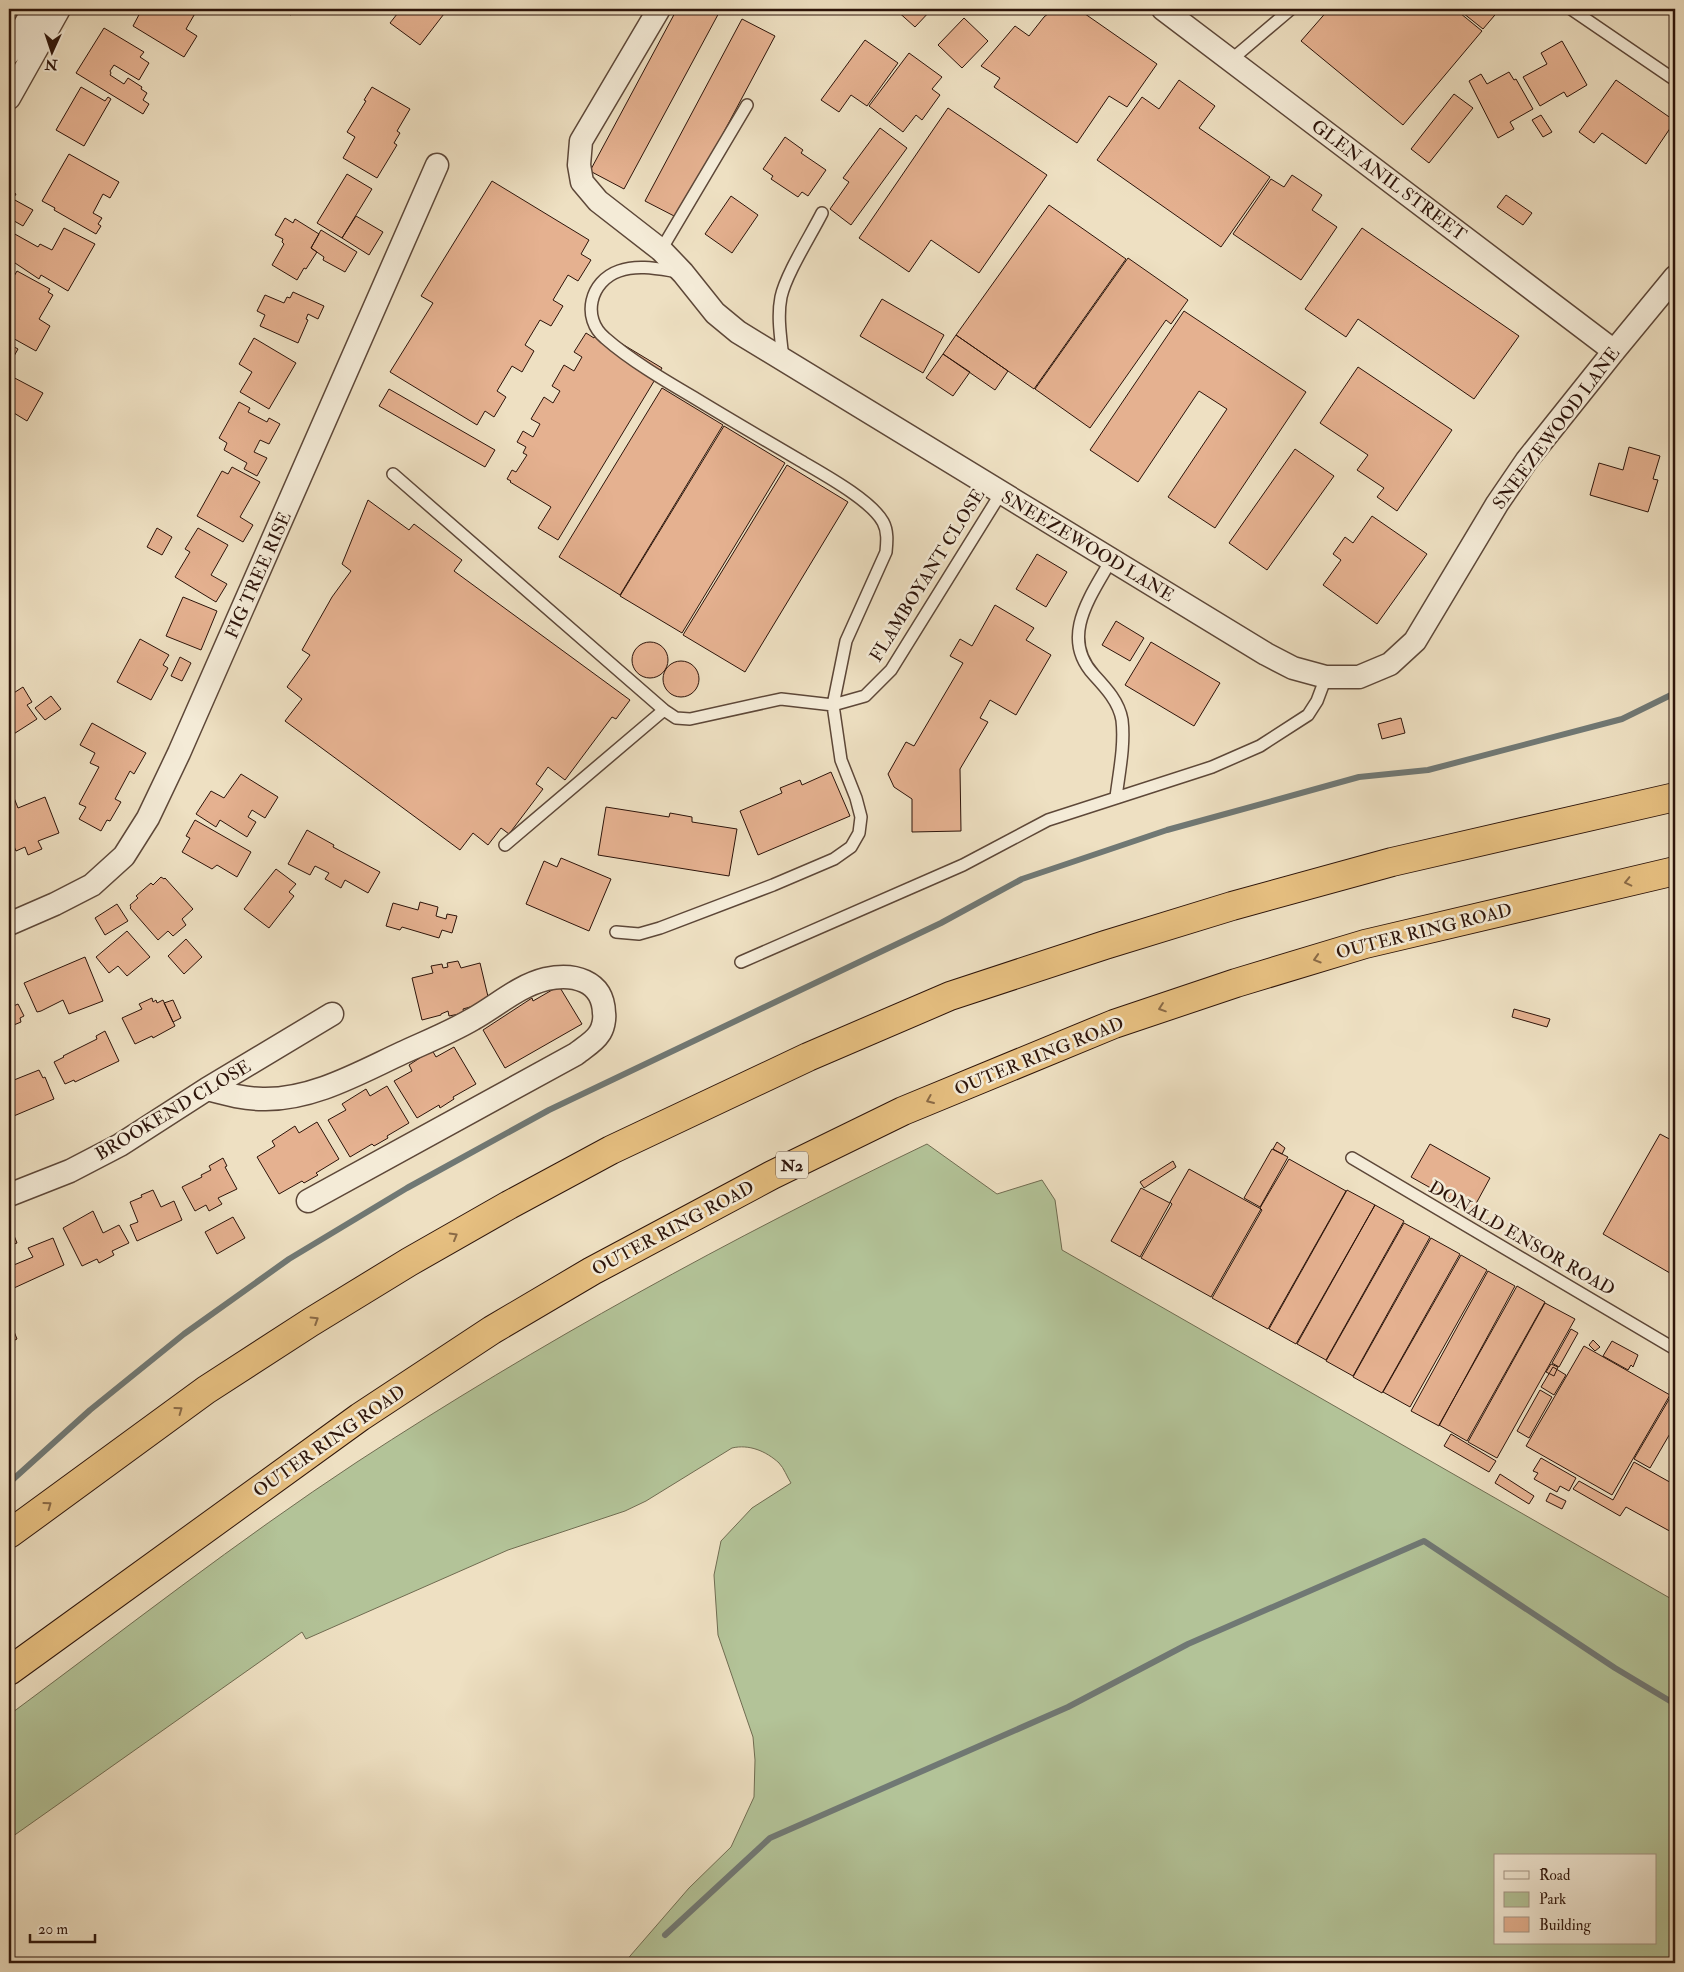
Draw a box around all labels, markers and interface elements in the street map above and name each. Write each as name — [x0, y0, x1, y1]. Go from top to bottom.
north arrow — [28, 28, 78, 78]
text: N — [44, 56, 59, 73]
street label: GLEN ANIL STREET — [1307, 115, 1471, 247]
street label: SNEEZEWOOD LANE — [1488, 342, 1625, 514]
street label: FLAMBOYANT CLOSE — [865, 484, 990, 666]
street label: SNEEZEWOOD LANE — [997, 486, 1178, 607]
street label: FIG TREE RISE — [220, 508, 297, 642]
one-way arrow — [1623, 876, 1632, 887]
street label: OUTER RING ROAD — [1334, 898, 1515, 964]
one-way arrow — [1314, 953, 1322, 963]
one-way arrow — [1159, 1002, 1167, 1012]
street label: OUTER RING ROAD — [951, 1012, 1127, 1101]
street label: BROOKEND CLOSE — [91, 1055, 255, 1166]
one-way arrow — [926, 1094, 935, 1104]
road number: N2 — [776, 1152, 808, 1178]
street label: OUTER RING ROAD — [588, 1176, 758, 1281]
street label: DONALD ENSOR ROAD — [1425, 1176, 1619, 1301]
one-way arrow — [449, 1233, 458, 1243]
one-way arrow — [309, 1316, 318, 1326]
street label: OUTER RING ROAD — [249, 1380, 410, 1503]
one-way arrow — [173, 1407, 182, 1415]
one-way arrow — [42, 1502, 52, 1511]
legend — [1494, 1854, 1656, 1944]
text: Road — [1539, 1866, 1571, 1885]
text: Park — [1539, 1890, 1566, 1909]
scale bar — [30, 1912, 95, 1944]
text: Building — [1539, 1916, 1591, 1935]
text: 20 m — [38, 1920, 68, 1939]

